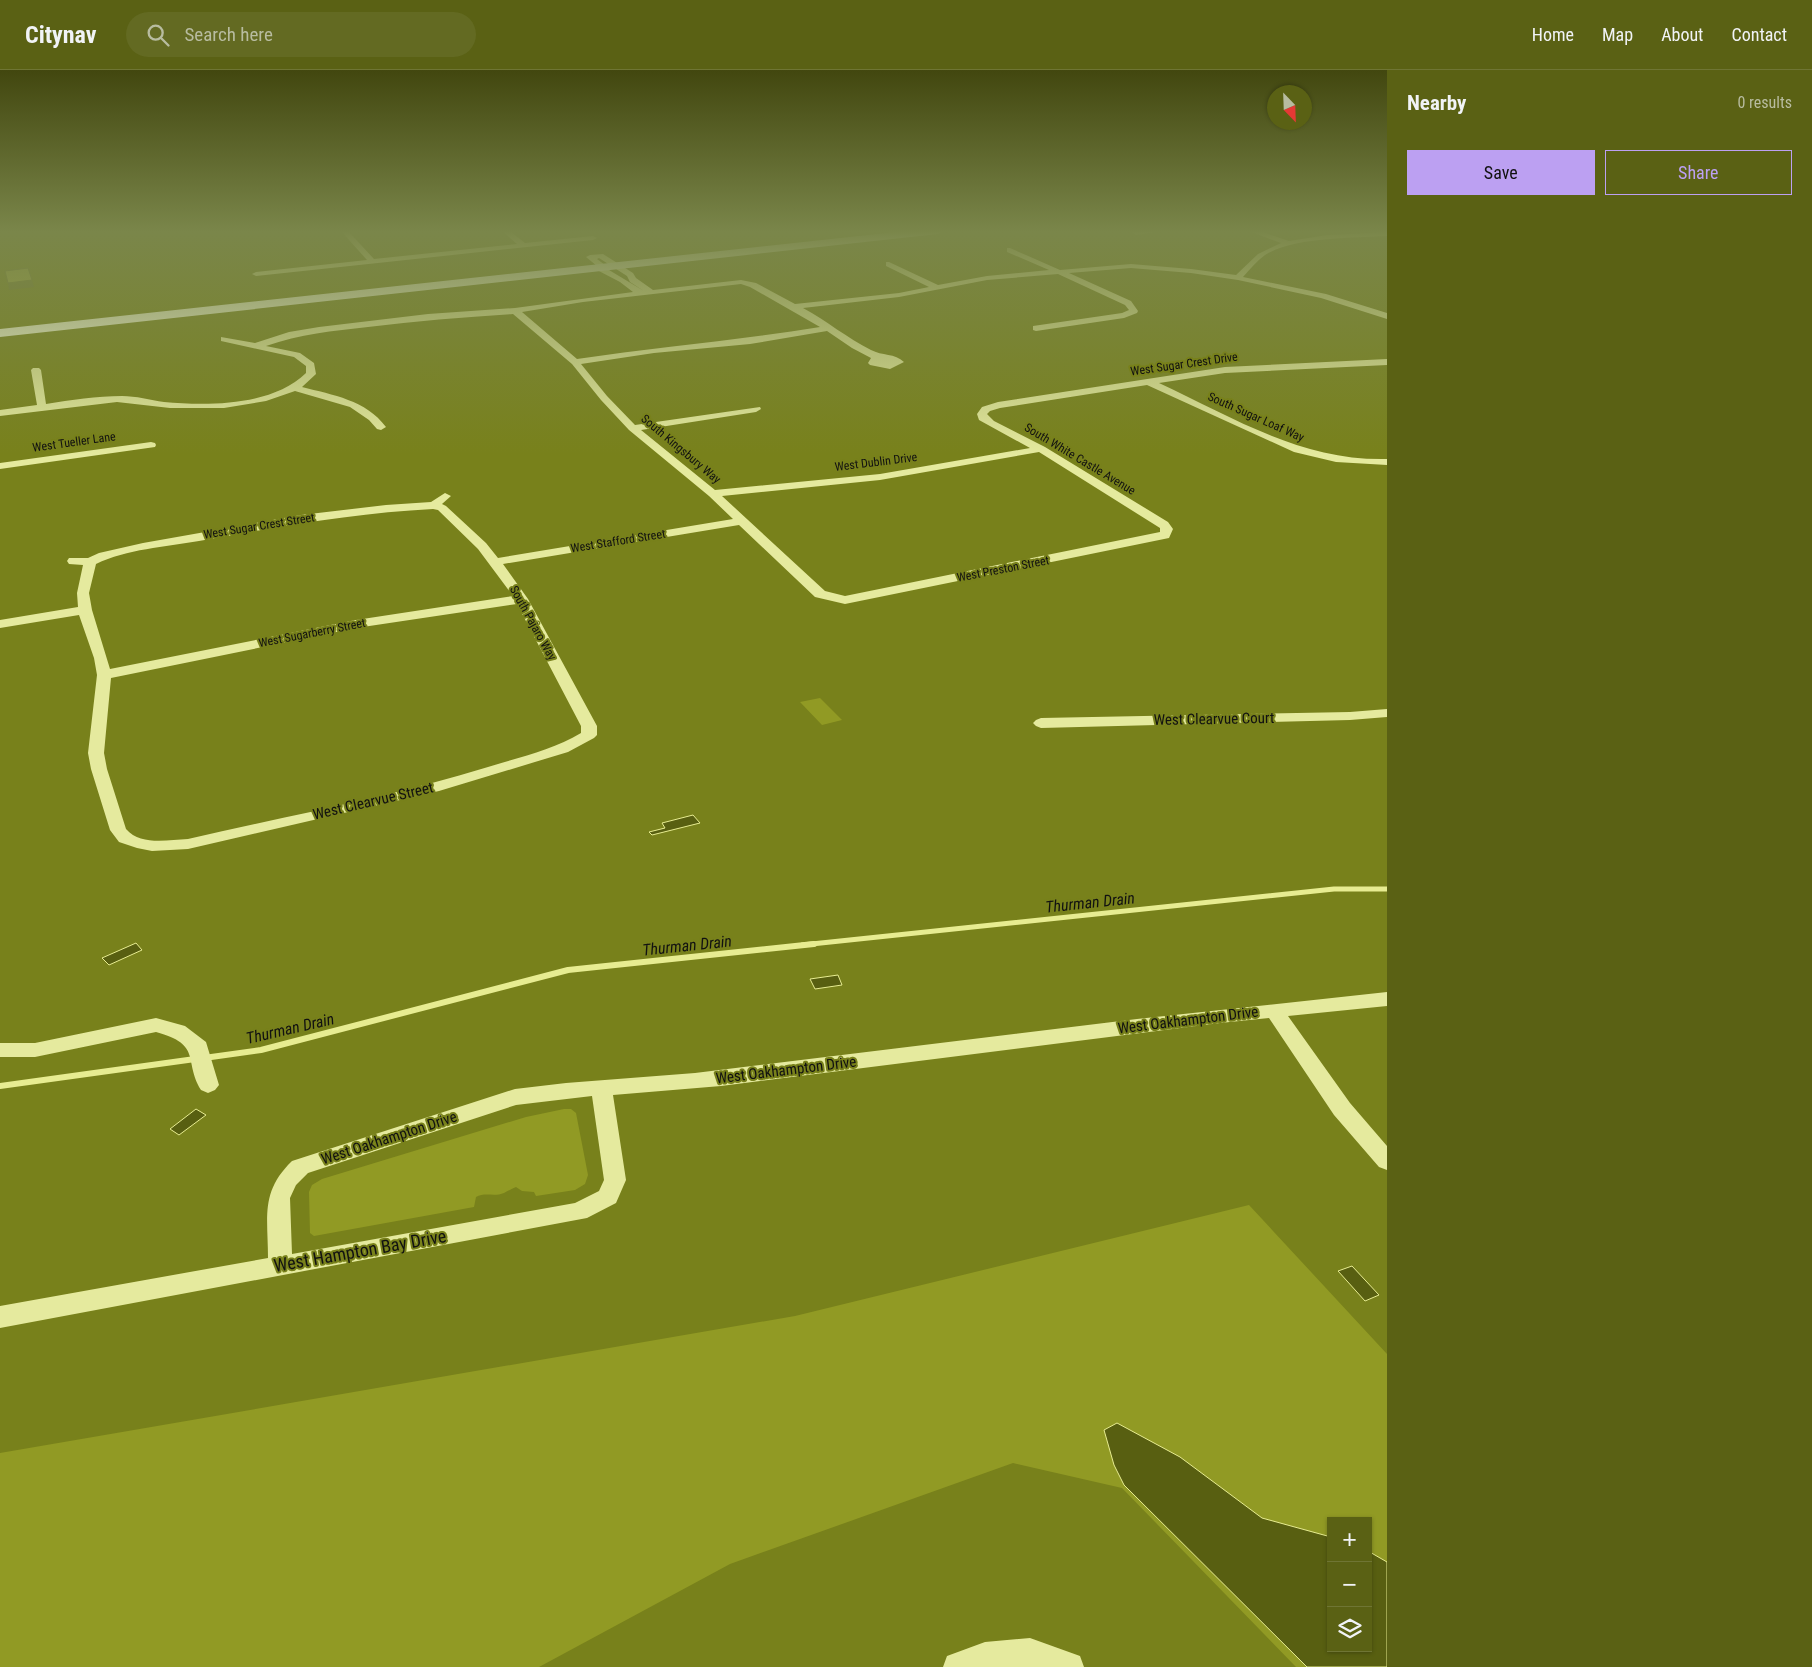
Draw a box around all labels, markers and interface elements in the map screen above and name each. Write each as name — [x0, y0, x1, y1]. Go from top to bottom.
search box — [126, 12, 476, 57]
text: Citynav — [25, 21, 96, 49]
icon: search — [144, 21, 172, 49]
text: Search here — [184, 23, 273, 46]
text: Home — [1532, 24, 1574, 45]
text: Map — [1602, 24, 1633, 45]
text: About — [1661, 24, 1703, 45]
text: Contact — [1731, 24, 1787, 45]
north arrow — [1267, 85, 1312, 130]
text: Nearby — [1407, 91, 1466, 115]
text: 0 results — [1737, 93, 1792, 112]
button: Save — [1407, 150, 1595, 195]
button: Share — [1605, 150, 1792, 195]
street label: West Sugar Crest Drive — [1129, 349, 1239, 378]
street label: South Sugar Loaf Way — [1206, 389, 1306, 445]
street label: South Kingsbury Way — [638, 412, 724, 486]
street label: South White Castle Avenue — [1022, 420, 1138, 498]
street label: West Tueller Lane — [32, 429, 117, 455]
street label: West Dublin Drive — [834, 450, 918, 474]
street label: West Sugar Crest Street — [202, 510, 316, 542]
street label: West Stafford Street — [570, 527, 667, 555]
street label: West Preston Street — [956, 553, 1051, 585]
street label: South Pajaro Way — [507, 583, 559, 663]
street label: West Sugarberry Street — [257, 616, 367, 650]
street label: West Clearvue Court — [1154, 709, 1274, 729]
street label: West Clearvue Street — [311, 778, 435, 824]
water label: Thurman Drain — [1044, 888, 1136, 917]
water label: Thurman Drain — [641, 931, 733, 960]
street label: West Oakhampton Drive — [1117, 1002, 1259, 1038]
water label: Thurman Drain — [244, 1009, 336, 1048]
street label: West Oakhampton Drive — [715, 1052, 857, 1088]
street label: West Oakhampton Drive — [319, 1108, 459, 1168]
street label: West Hampton Bay Drive — [272, 1225, 448, 1276]
map controls — [1327, 1517, 1372, 1652]
button: + — [1327, 1517, 1372, 1562]
button: − — [1327, 1562, 1372, 1607]
button: layers — [1327, 1607, 1372, 1652]

